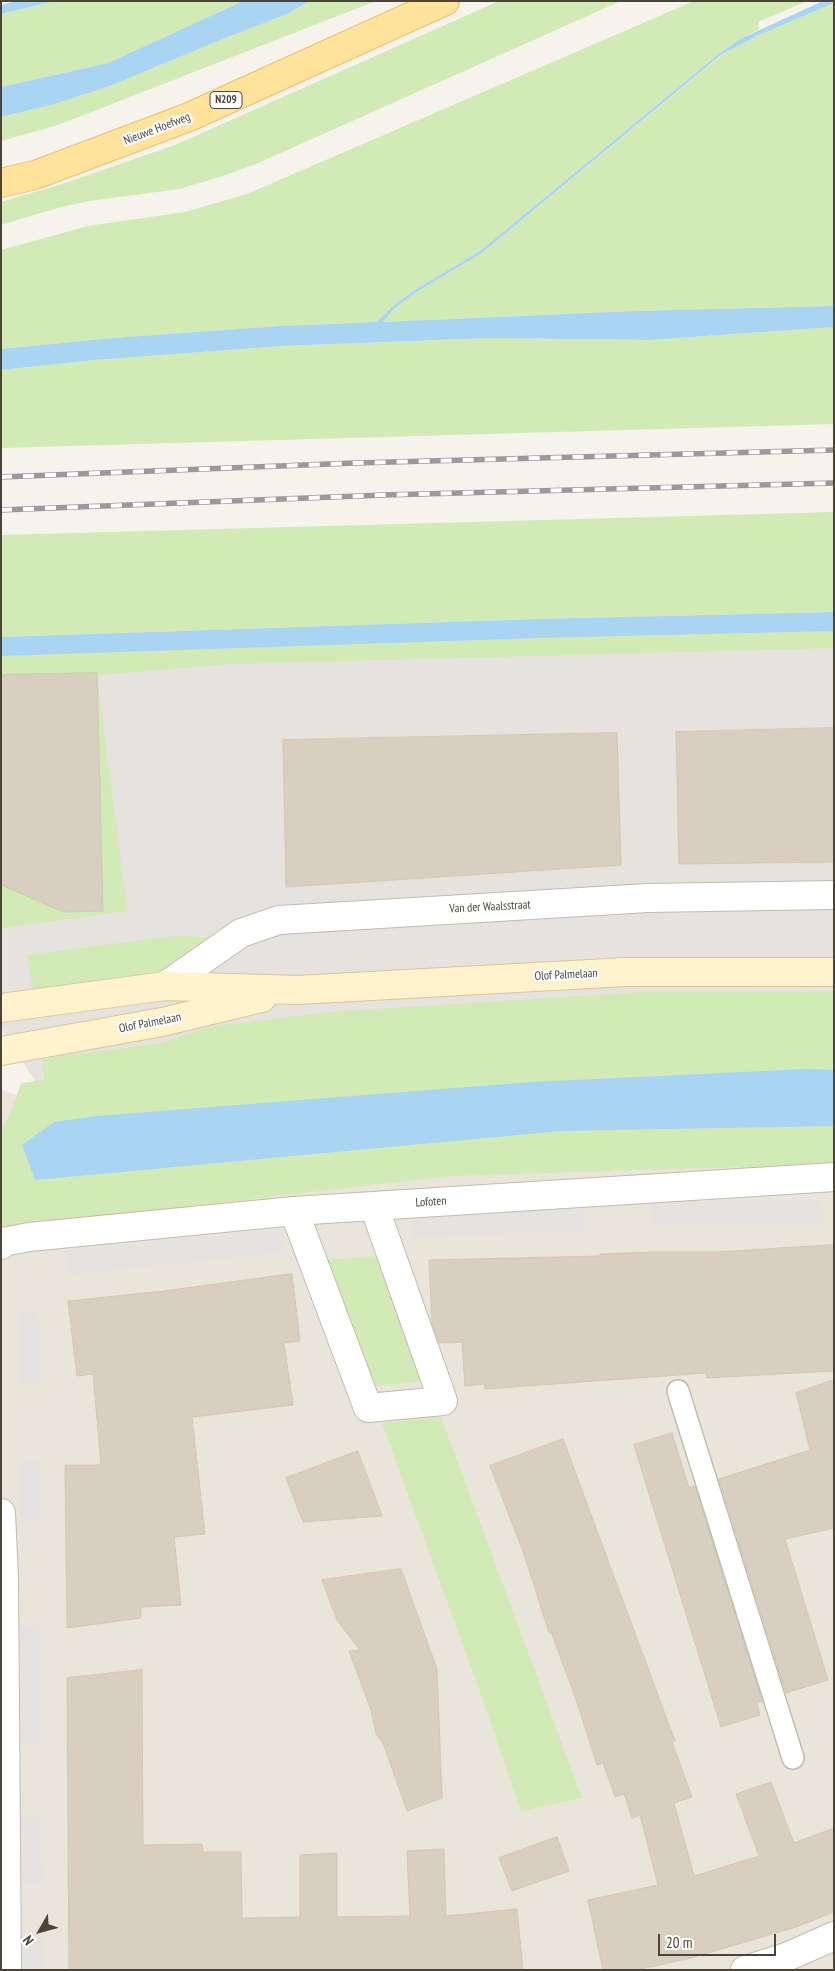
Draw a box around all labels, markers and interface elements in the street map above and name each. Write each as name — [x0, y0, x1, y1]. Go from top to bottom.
road number: N209 — [210, 92, 242, 108]
street label: Nieuwe Hoefweg — [122, 110, 192, 148]
street label: Van der Waalsstraat — [449, 898, 531, 916]
street label: Olof Palmelaan — [534, 966, 598, 984]
street label: Olof Palmelaan — [118, 1010, 182, 1036]
street label: Lofoten — [415, 1194, 447, 1210]
north arrow — [15, 1906, 65, 1956]
scale bar — [660, 1924, 778, 1956]
text: N — [19, 1932, 38, 1949]
text: 20 m — [666, 1933, 692, 1952]

